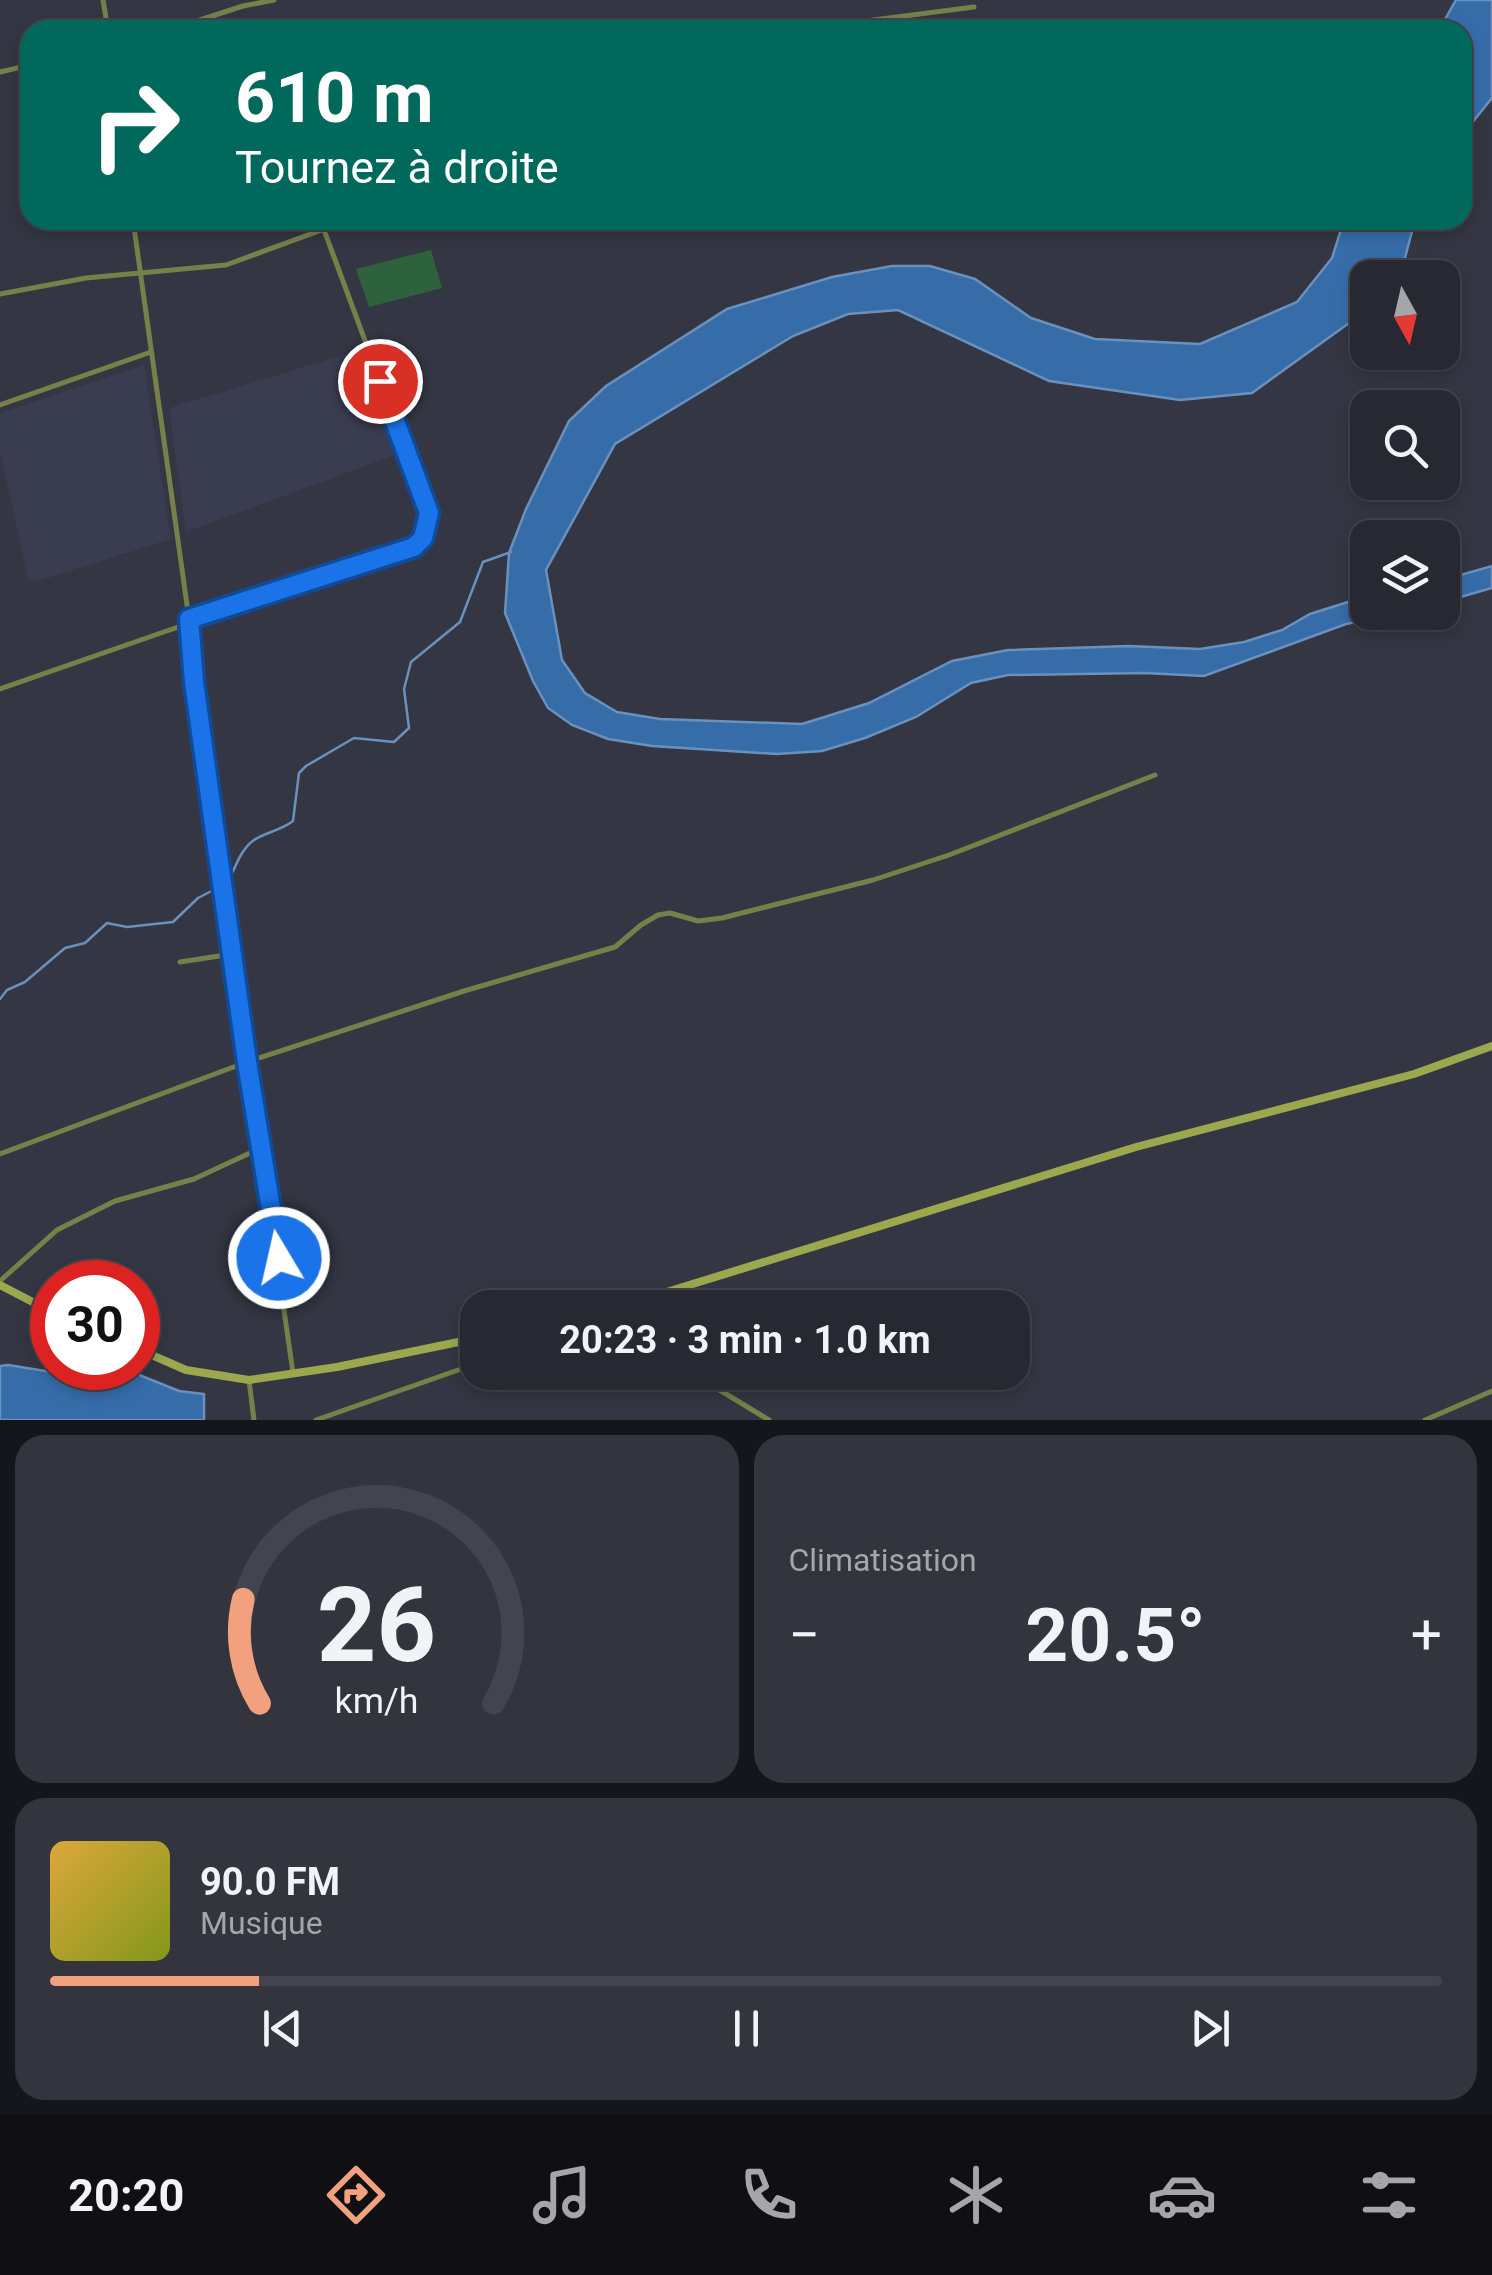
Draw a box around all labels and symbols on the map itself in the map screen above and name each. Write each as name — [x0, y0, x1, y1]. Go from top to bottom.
north arrow — [1350, 260, 1460, 370]
pin — [338, 339, 423, 424]
position arrow — [227, 1206, 331, 1310]
speed limit sign: 30 — [30, 1260, 160, 1390]

